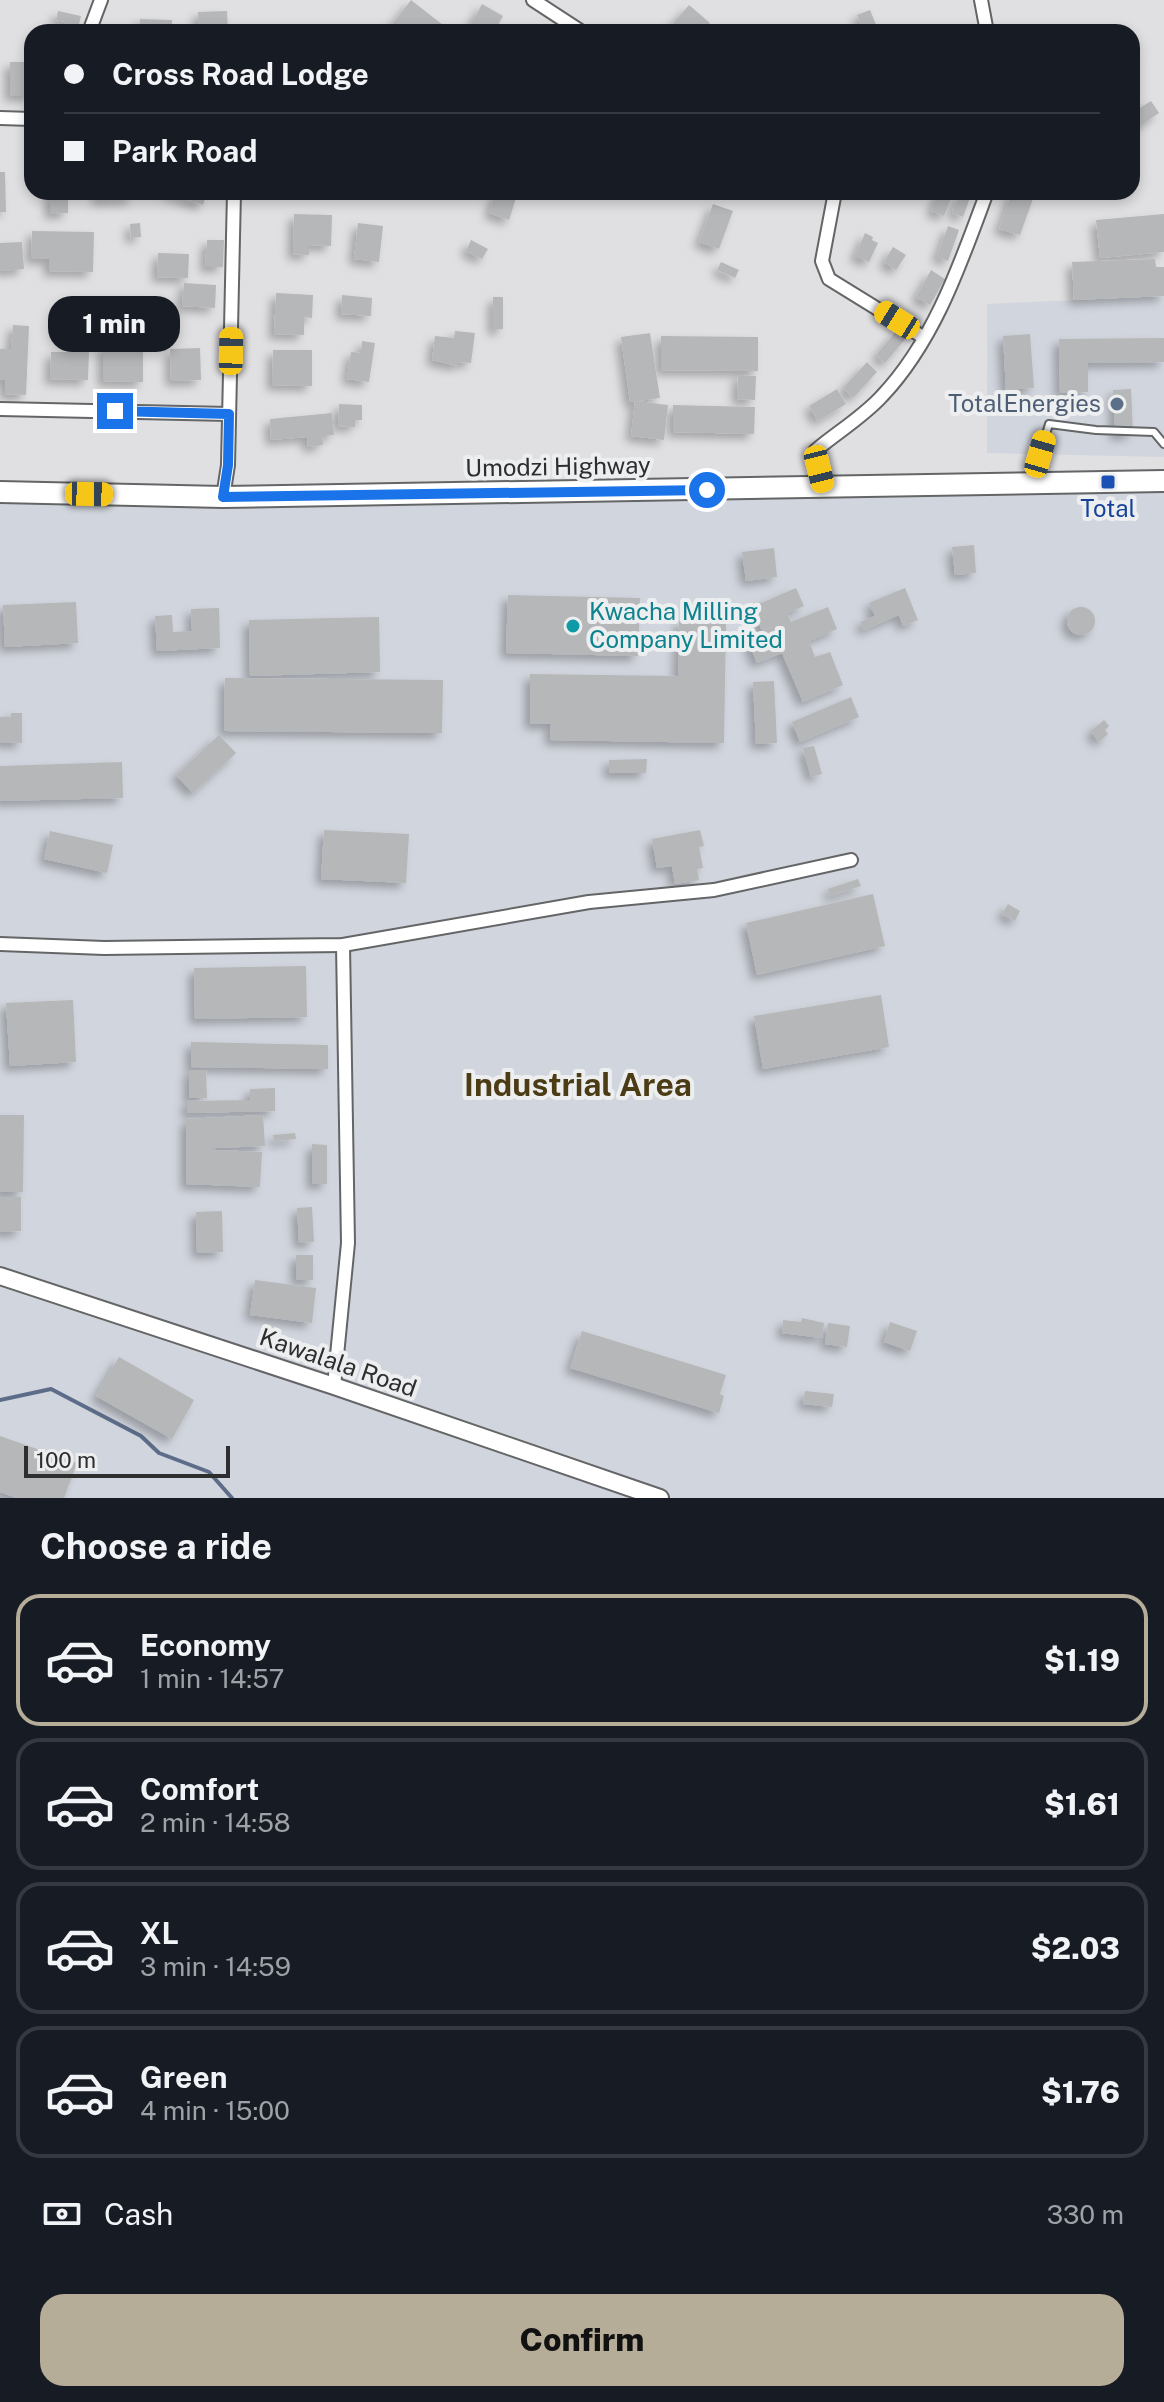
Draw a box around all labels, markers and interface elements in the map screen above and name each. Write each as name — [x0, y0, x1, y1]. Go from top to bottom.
text: Cross Road Lodge — [112, 56, 369, 92]
text: Park Road — [112, 133, 257, 169]
callout: 1 min — [49, 295, 181, 351]
car — [870, 297, 924, 343]
text: 1 min — [82, 308, 146, 339]
car — [219, 327, 243, 375]
place label: TotalEnergies — [948, 389, 1101, 417]
route end — [97, 393, 133, 429]
marker: TotalEnergies — [1108, 395, 1126, 413]
car — [1022, 428, 1058, 480]
car — [802, 443, 836, 495]
street label: Umodzi Highway — [465, 450, 651, 482]
route start — [689, 472, 725, 508]
marker: Total — [1099, 473, 1117, 491]
car — [65, 482, 113, 506]
place label: Total — [1080, 494, 1136, 522]
place label: Kwacha Milling Company Limited — [589, 597, 783, 653]
marker: Kwacha Milling Company Limited — [564, 617, 582, 635]
district label: Industrial Area — [464, 1066, 692, 1103]
street label: Kawalala Road — [256, 1322, 421, 1402]
scale bar — [24, 1442, 230, 1478]
text: 100 m — [36, 1447, 96, 1473]
text: Choose a ride — [40, 1525, 272, 1567]
icon: car — [44, 1624, 116, 1696]
text: Economy — [140, 1627, 271, 1663]
text: $1.19 — [1044, 1642, 1120, 1678]
text: 1 min · 14:57 — [140, 1663, 284, 1694]
icon: car — [44, 1768, 116, 1840]
text: Comfort — [140, 1771, 259, 1807]
text: $1.61 — [1044, 1786, 1120, 1822]
text: 2 min · 14:58 — [140, 1807, 291, 1838]
icon: car — [44, 1912, 116, 1984]
text: XL — [140, 1915, 179, 1951]
text: $2.03 — [1031, 1930, 1120, 1966]
text: 3 min · 14:59 — [140, 1951, 291, 1982]
icon: car — [44, 2056, 116, 2128]
text: Green — [140, 2059, 227, 2095]
text: $1.76 — [1041, 2074, 1120, 2110]
text: 4 min · 15:00 — [140, 2095, 290, 2126]
icon: cash — [40, 2192, 84, 2236]
text: Cash — [104, 2196, 173, 2232]
text: 330 m — [1047, 2199, 1124, 2230]
button: Confirm — [40, 2294, 1124, 2386]

